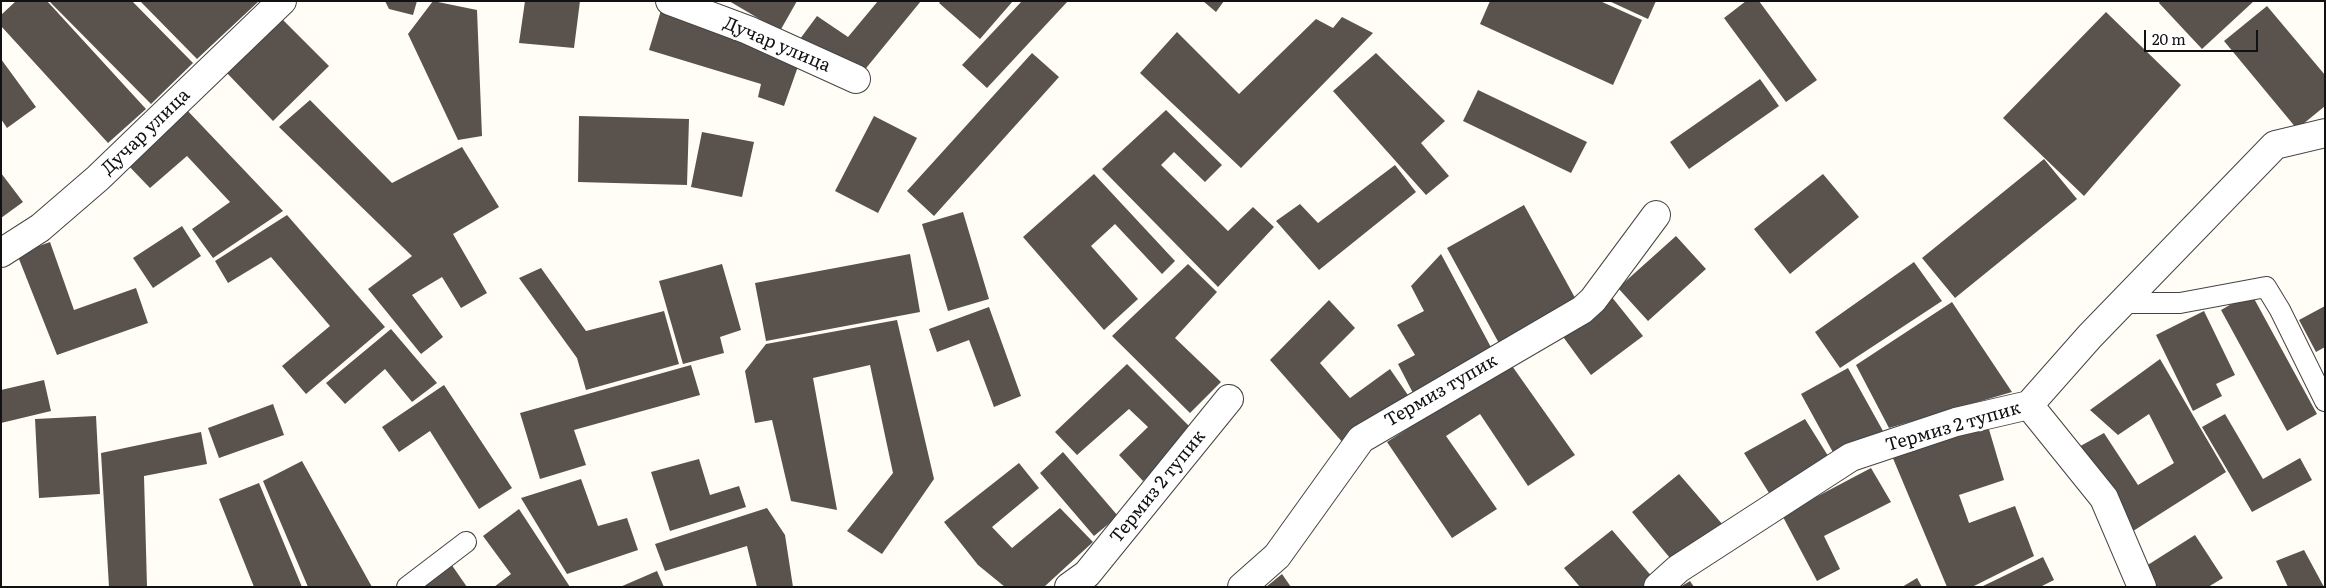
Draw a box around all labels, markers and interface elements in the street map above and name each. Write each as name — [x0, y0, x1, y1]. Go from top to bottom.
street label: Дучар улица — [720, 13, 834, 77]
scale bar — [2146, 20, 2260, 52]
text: 20 m — [2152, 27, 2186, 50]
street label: Дучар улица — [97, 85, 195, 179]
street label: Термиз тупик — [1381, 350, 1501, 432]
street label: Термиз 2 тупик — [1883, 397, 2023, 457]
street label: Термиз 2 тупик — [1106, 426, 1210, 548]

